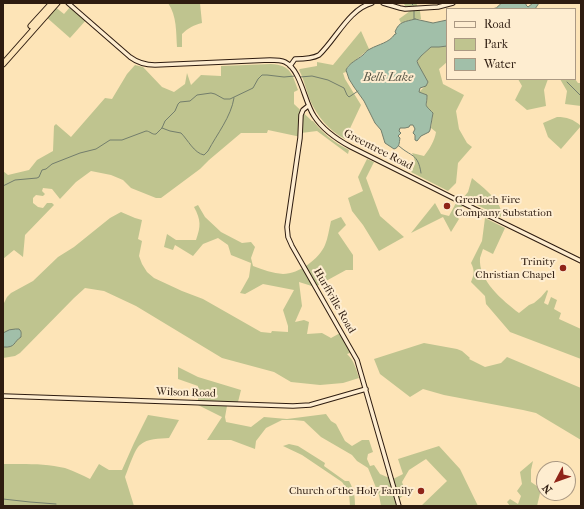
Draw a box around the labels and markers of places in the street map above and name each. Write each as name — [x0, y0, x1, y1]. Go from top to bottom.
place label: Grenloch Fire Company Substation — [455, 193, 552, 219]
marker: Grenloch Fire Company Substation — [442, 201, 452, 211]
place label: Trinity Christian Chapel — [475, 255, 555, 281]
marker: Trinity Christian Chapel — [558, 263, 568, 273]
place label: Church of the Holy Family — [289, 484, 413, 498]
marker: Church of the Holy Family — [416, 486, 426, 496]

